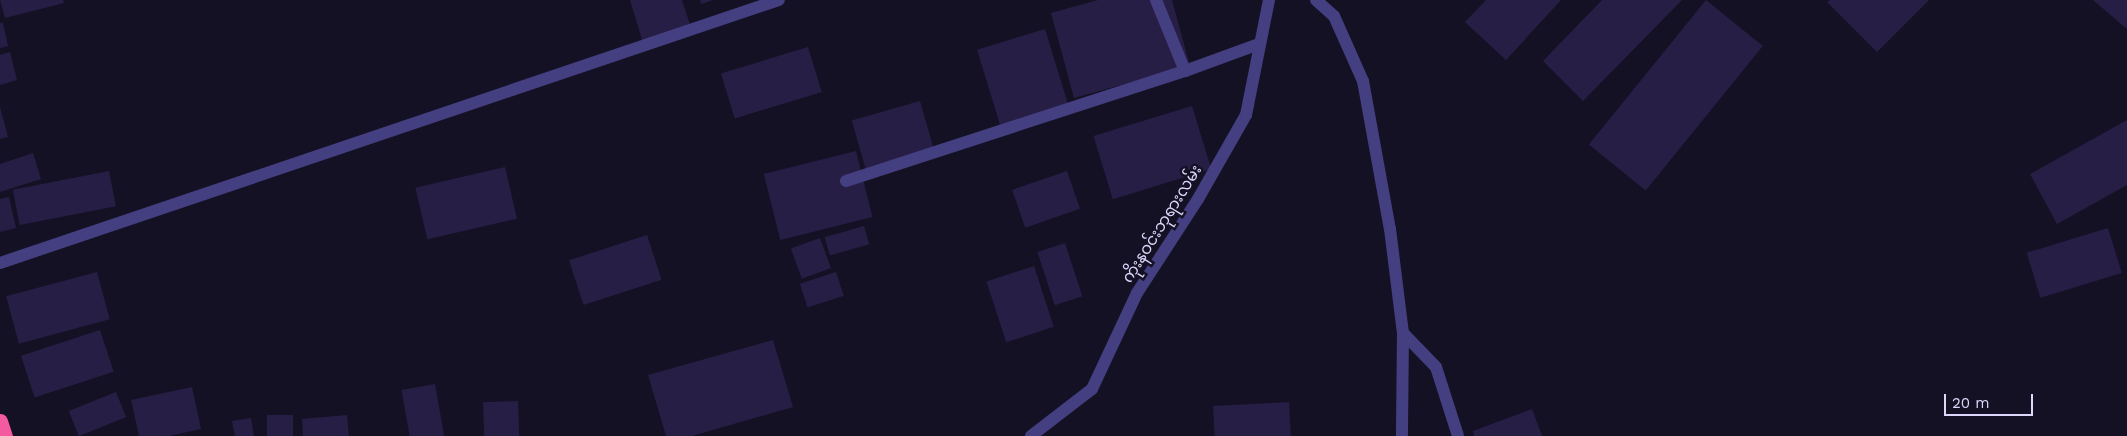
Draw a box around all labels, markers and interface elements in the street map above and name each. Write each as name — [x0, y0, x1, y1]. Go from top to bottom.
street label: ကိုးနဝင်းဘုရားလမ်း — [1118, 161, 1206, 287]
scale bar — [1947, 384, 2036, 416]
text: 20 m — [1952, 394, 1990, 412]

